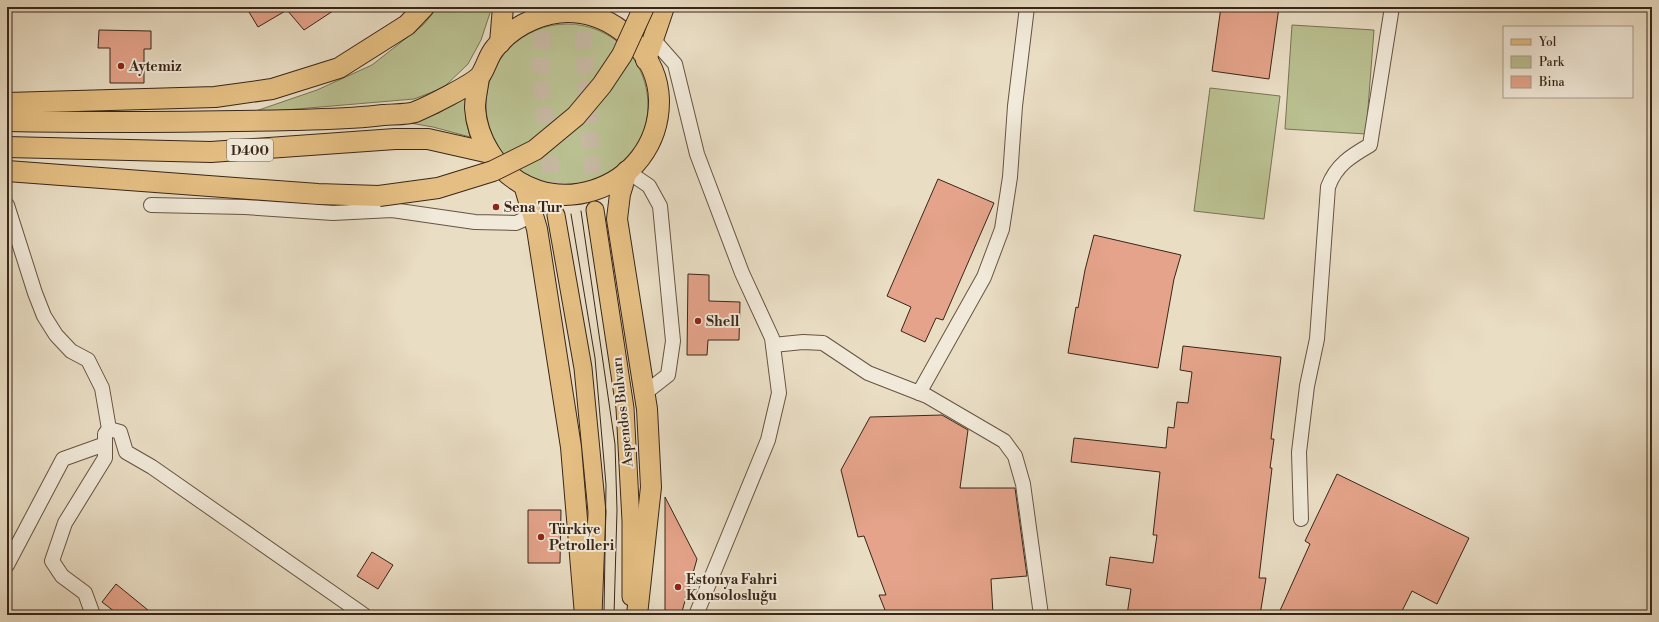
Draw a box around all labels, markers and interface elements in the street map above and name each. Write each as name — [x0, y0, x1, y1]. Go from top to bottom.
legend — [1503, 26, 1633, 98]
text: Yol — [1538, 35, 1557, 50]
text: Park — [1539, 55, 1565, 70]
place label: Aytemiz — [128, 58, 182, 76]
marker: Aytemiz — [116, 61, 126, 71]
text: Bina — [1538, 75, 1566, 90]
road number: D400 — [227, 139, 273, 161]
place label: Sena Tur — [504, 199, 562, 217]
marker: Sena Tur — [491, 202, 501, 212]
place label: Shell — [706, 313, 740, 331]
marker: Shell — [693, 316, 703, 326]
street label: Aspendos Bulvarı — [608, 355, 638, 469]
place label: Türkiye Petrolleri — [549, 521, 615, 555]
marker: Türkiye Petrolleri — [536, 532, 546, 542]
place label: Estonya Fahri Konsolosluğu — [686, 571, 778, 605]
marker: Estonya Fahri Konsolosluğu — [673, 582, 683, 592]

